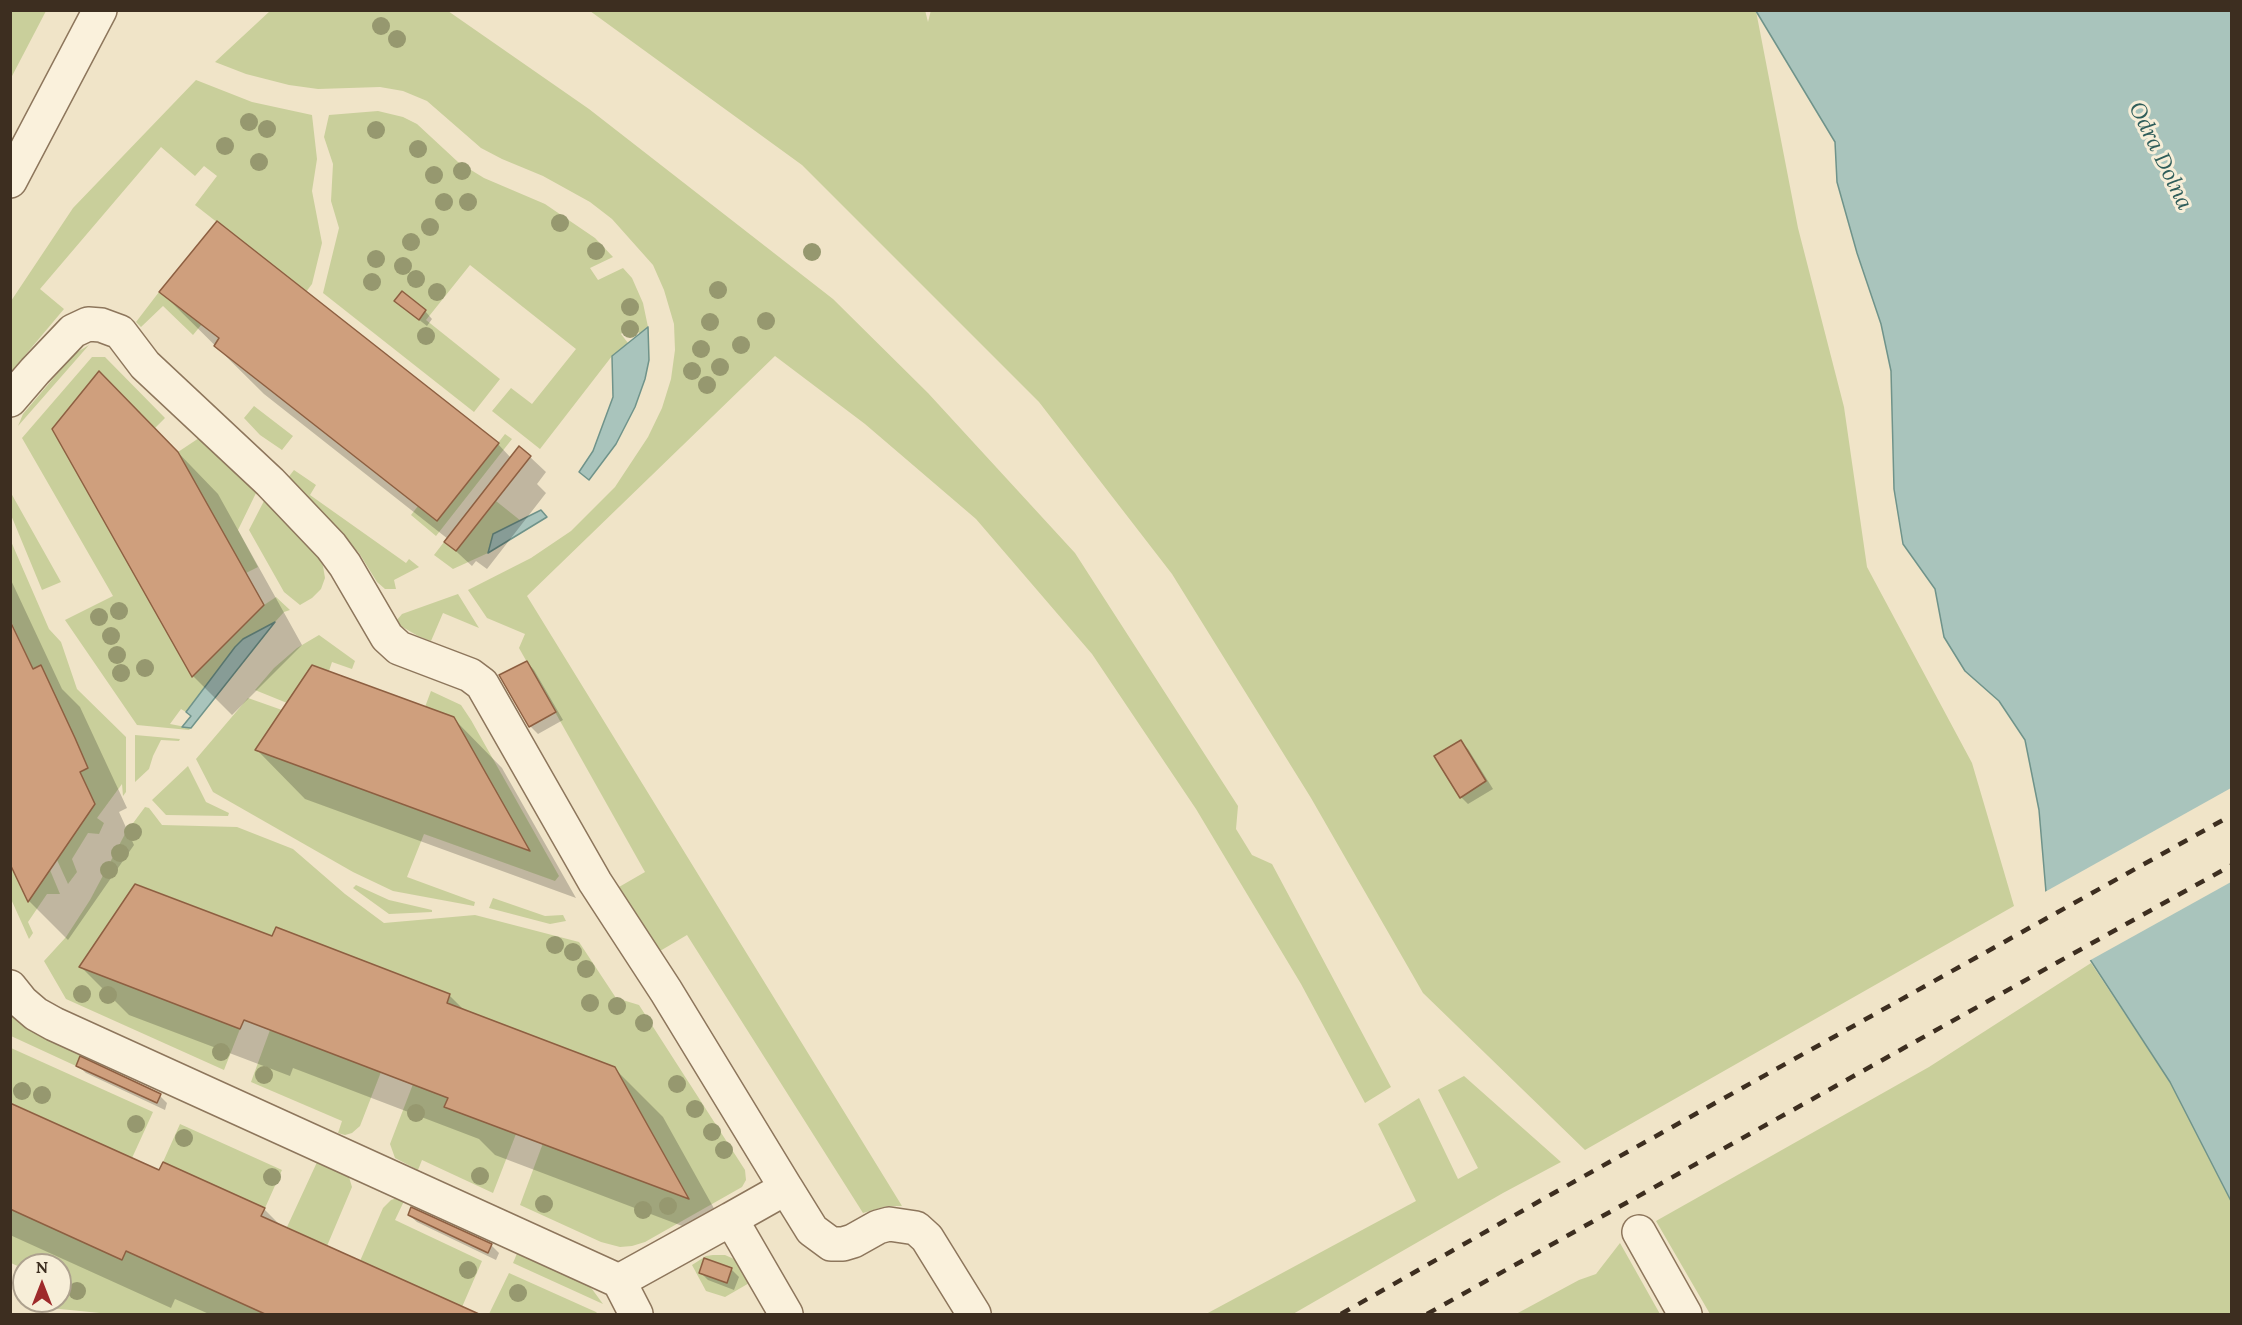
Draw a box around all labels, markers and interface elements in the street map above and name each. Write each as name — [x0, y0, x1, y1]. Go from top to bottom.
water label: Odra Dolna — [2123, 98, 2197, 214]
north arrow — [12, 1253, 72, 1313]
text: N — [36, 1257, 48, 1277]

